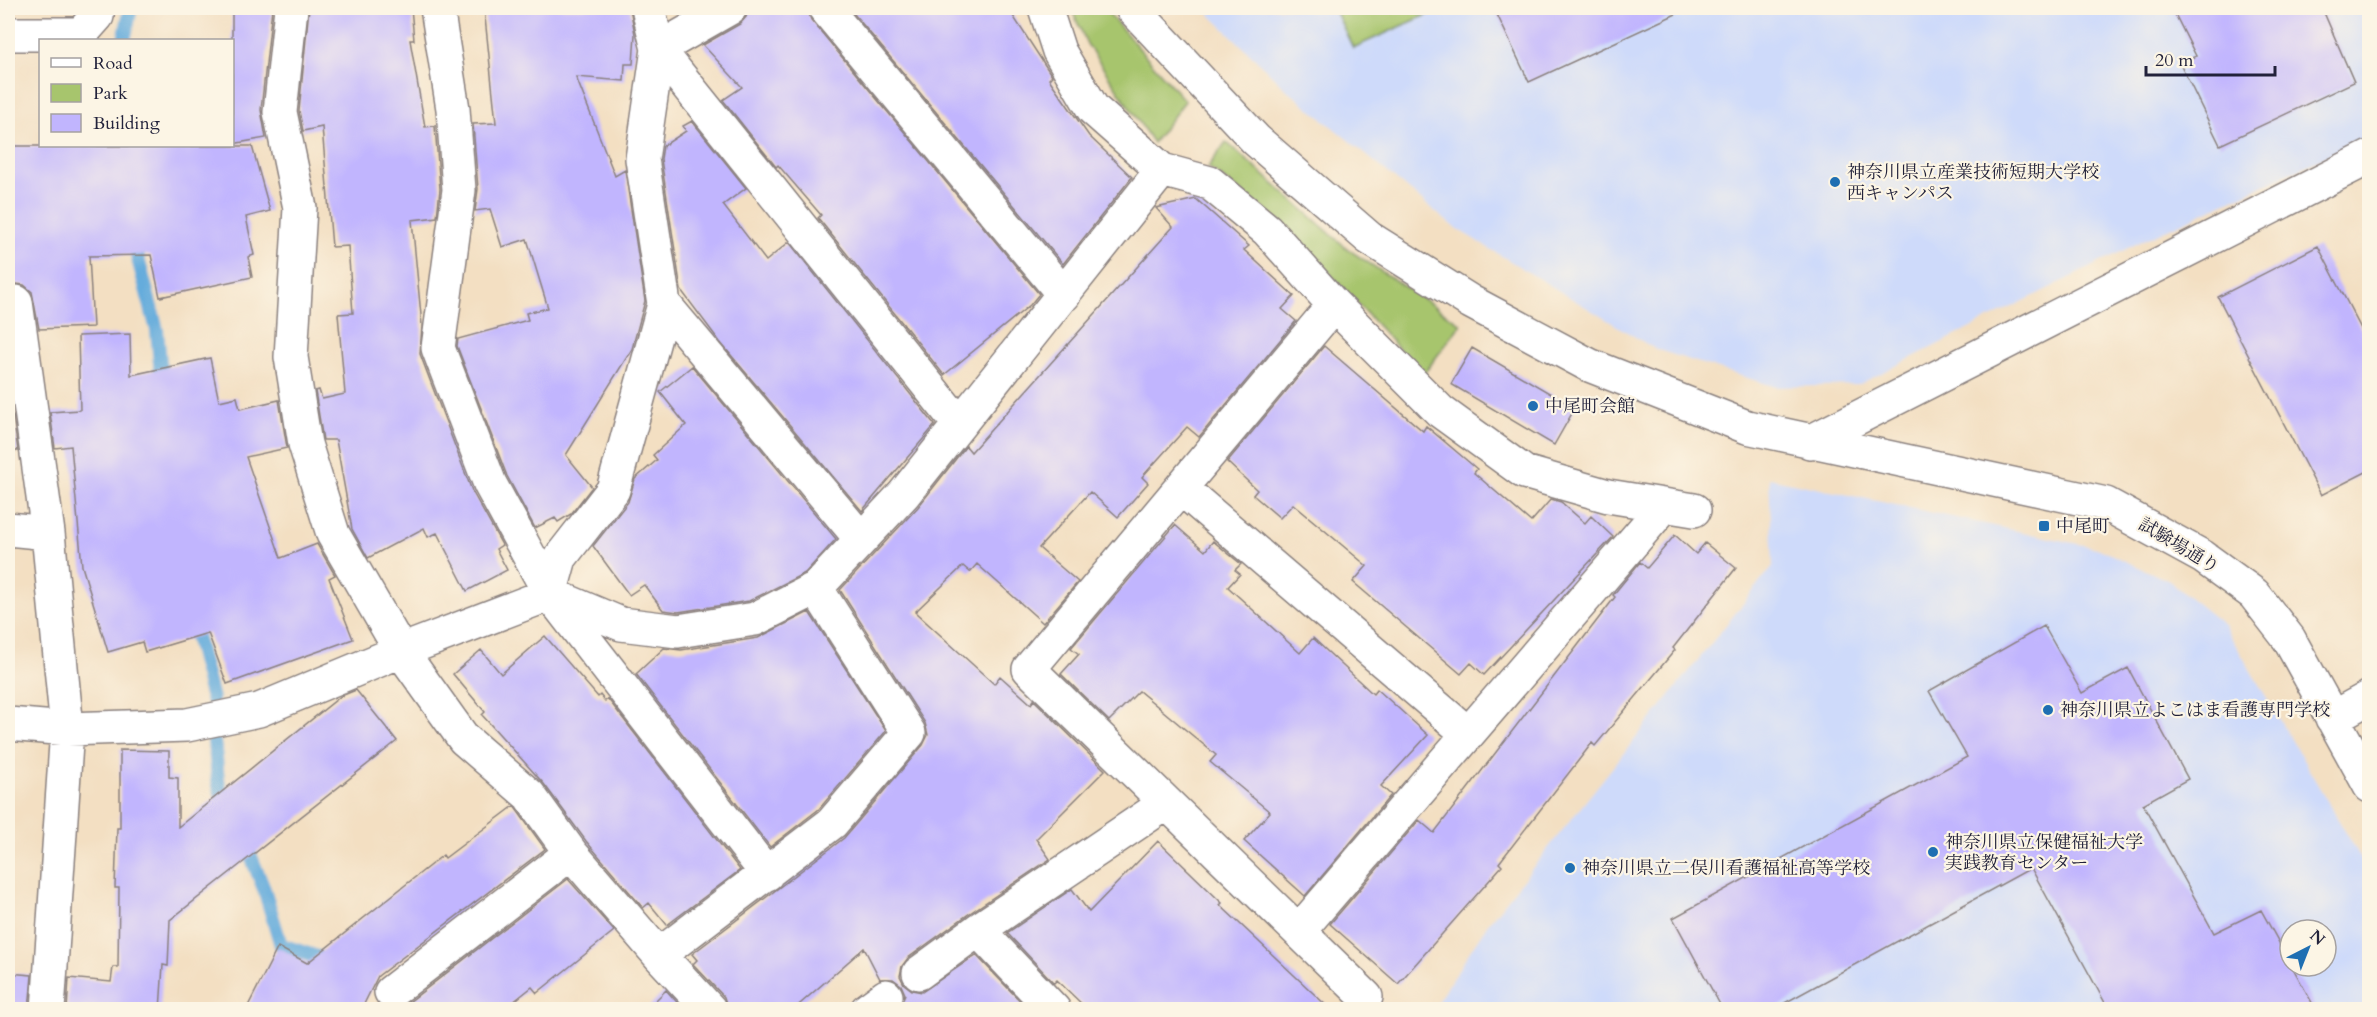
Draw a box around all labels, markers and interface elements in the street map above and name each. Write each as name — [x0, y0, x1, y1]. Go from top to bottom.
legend — [39, 39, 234, 147]
scale bar — [2146, 39, 2275, 77]
text: 20 m — [2155, 48, 2194, 73]
text: Road — [93, 51, 133, 76]
text: Park — [93, 81, 128, 106]
text: Building — [93, 111, 161, 136]
place label: 神奈川県立産業技術短期大学校 西キャンパス — [1847, 160, 2099, 206]
marker: 神奈川県立産業技術短期大学校 西キャンパス — [1828, 175, 1842, 189]
place label: 中尾町会館 — [1545, 394, 1635, 419]
marker: 中尾町会館 — [1526, 399, 1540, 413]
street label: 試験場通り — [2134, 512, 2224, 580]
place label: 中尾町 — [2056, 514, 2110, 539]
marker: 中尾町 — [2037, 519, 2051, 533]
place label: 神奈川県立よこはま看護専門学校 — [2060, 698, 2330, 723]
marker: 神奈川県立よこはま看護専門学校 — [2041, 703, 2055, 717]
place label: 神奈川県立保健福祉大学 実践教育センター — [1945, 830, 2143, 876]
marker: 神奈川県立保健福祉大学 実践教育センター — [1926, 845, 1940, 859]
place label: 神奈川県立二俣川看護福祉高等学校 — [1582, 856, 1870, 881]
marker: 神奈川県立二俣川看護福祉高等学校 — [1563, 861, 1577, 875]
north arrow — [2278, 918, 2338, 978]
text: N — [2305, 925, 2330, 950]

